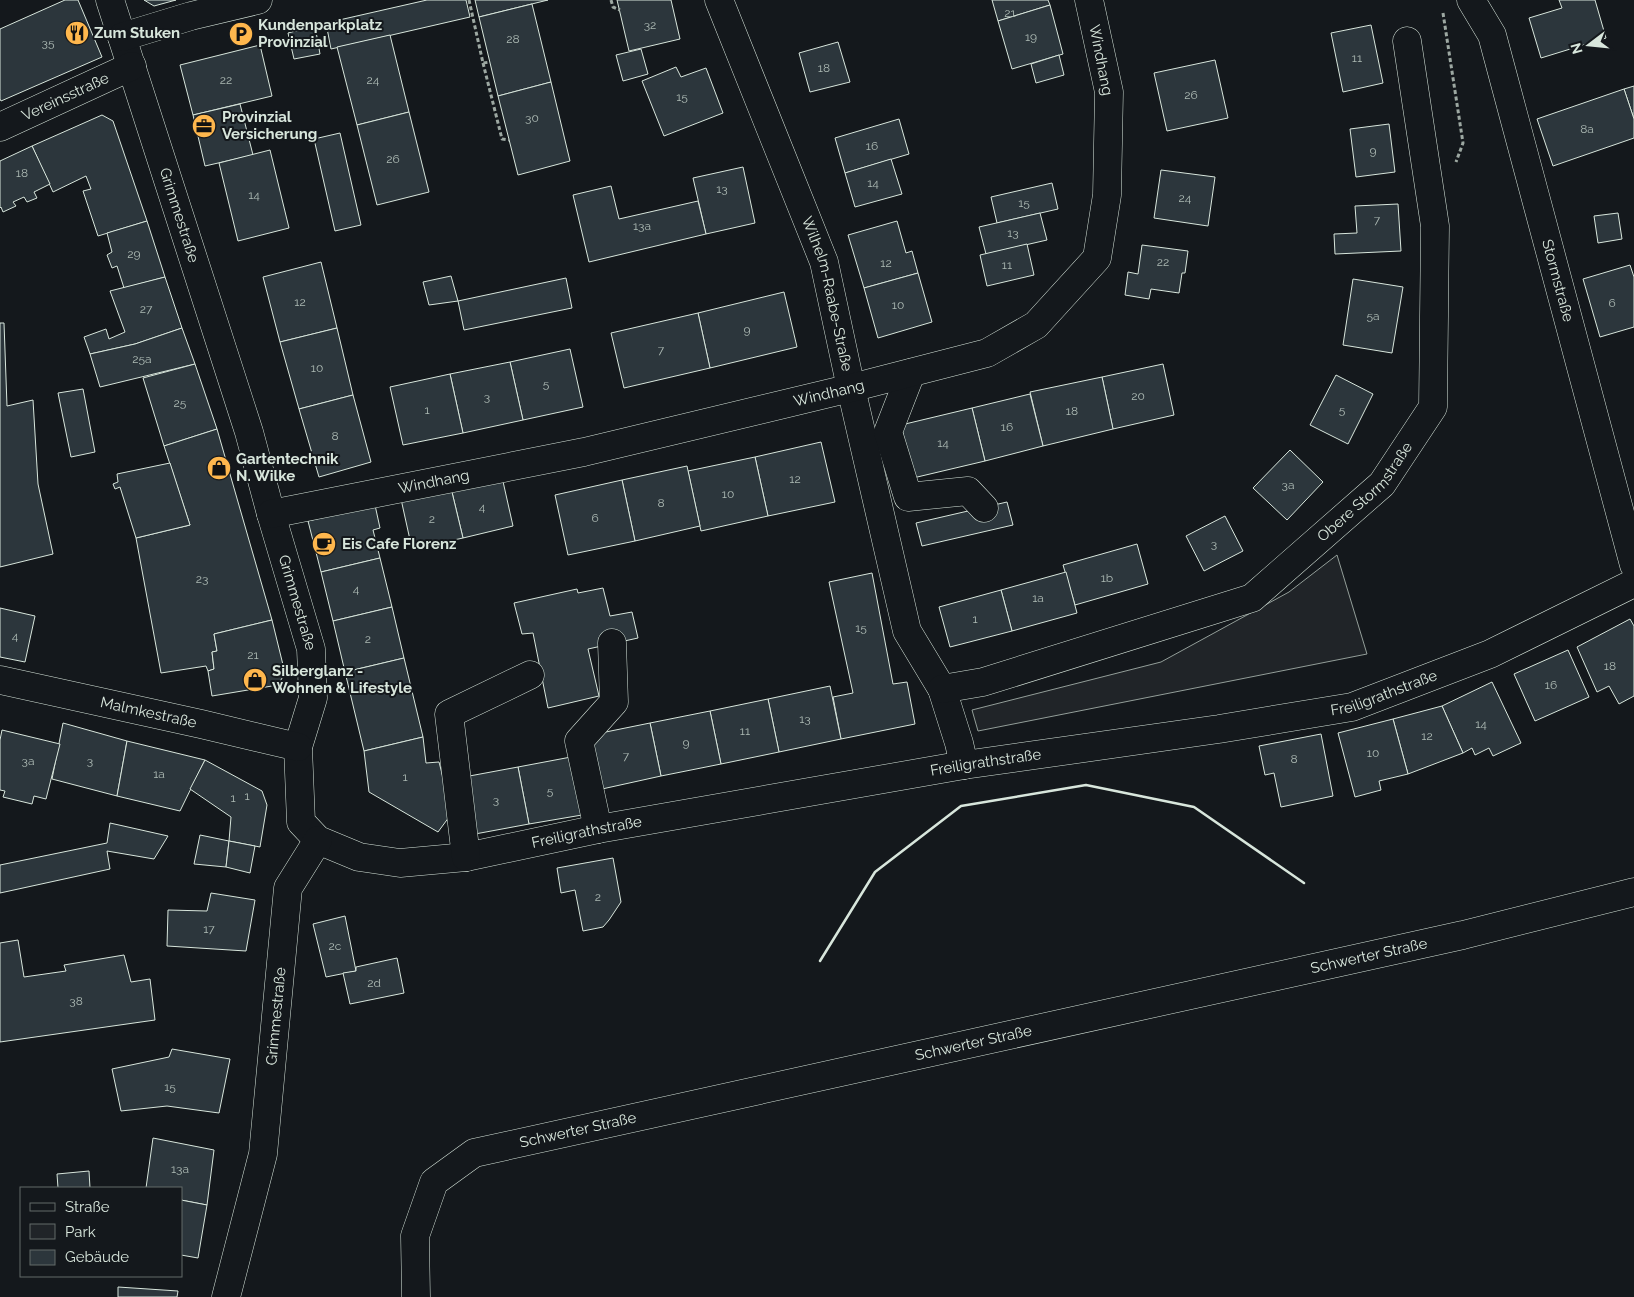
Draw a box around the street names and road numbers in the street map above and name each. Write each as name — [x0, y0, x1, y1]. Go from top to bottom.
street label: Windhang — [1085, 23, 1117, 97]
street label: Vereinsstraße — [19, 69, 112, 125]
street label: Grimmestraße — [156, 166, 203, 265]
street label: Wilhelm-Raabe-Straße — [798, 214, 856, 373]
street label: Stormstraße — [1538, 237, 1577, 324]
street label: Windhang — [792, 376, 866, 410]
street label: Obere Stormstraße — [1314, 438, 1416, 546]
street label: Windhang — [397, 466, 471, 498]
street label: Grimmestraße — [275, 553, 320, 652]
street label: Freiligrathstraße — [1329, 666, 1440, 719]
street label: Malmkestraße — [99, 693, 199, 732]
street label: Freiligrathstraße — [929, 745, 1042, 780]
street label: Freiligrathstraße — [530, 812, 643, 852]
street label: Schwerter Straße — [1309, 934, 1429, 977]
street label: Grimmestraße — [262, 966, 290, 1066]
street label: Schwerter Straße — [913, 1021, 1034, 1065]
street label: Schwerter Straße — [518, 1108, 638, 1152]

